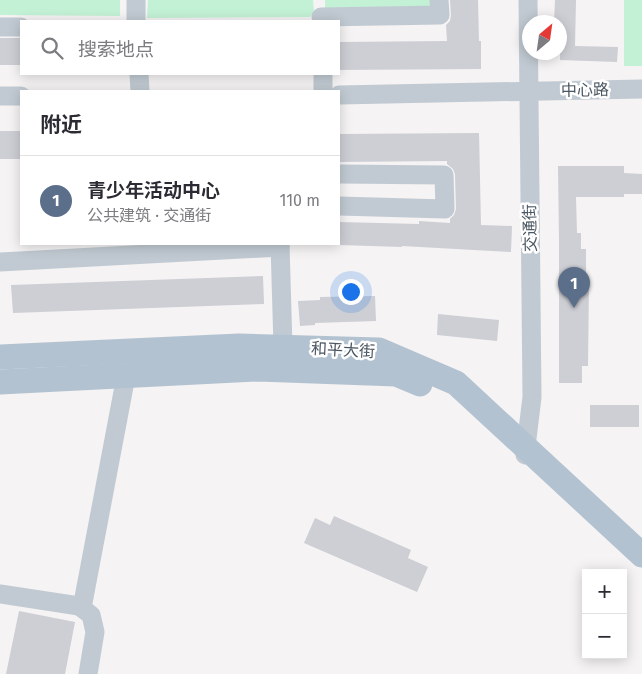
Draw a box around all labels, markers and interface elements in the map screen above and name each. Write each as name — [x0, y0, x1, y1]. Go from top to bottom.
north arrow — [522, 15, 567, 60]
search box — [20, 20, 340, 75]
icon: search — [38, 34, 66, 62]
text: 搜索地点 — [78, 38, 154, 61]
street label: 中心路 — [561, 80, 609, 100]
text: 附近 — [40, 112, 82, 138]
text: 青少年活动中心 — [87, 179, 220, 202]
text: 1 — [52, 191, 60, 210]
text: 110 m — [279, 191, 320, 210]
street label: 交通街 — [520, 204, 540, 252]
text: 公共建筑 · 交通街 — [87, 206, 211, 225]
pin: 1 — [558, 267, 590, 308]
your location — [338, 279, 364, 305]
street label: 和平大街 — [311, 339, 375, 361]
map controls — [582, 569, 627, 659]
button: + — [582, 569, 627, 614]
button: − — [582, 614, 627, 659]

